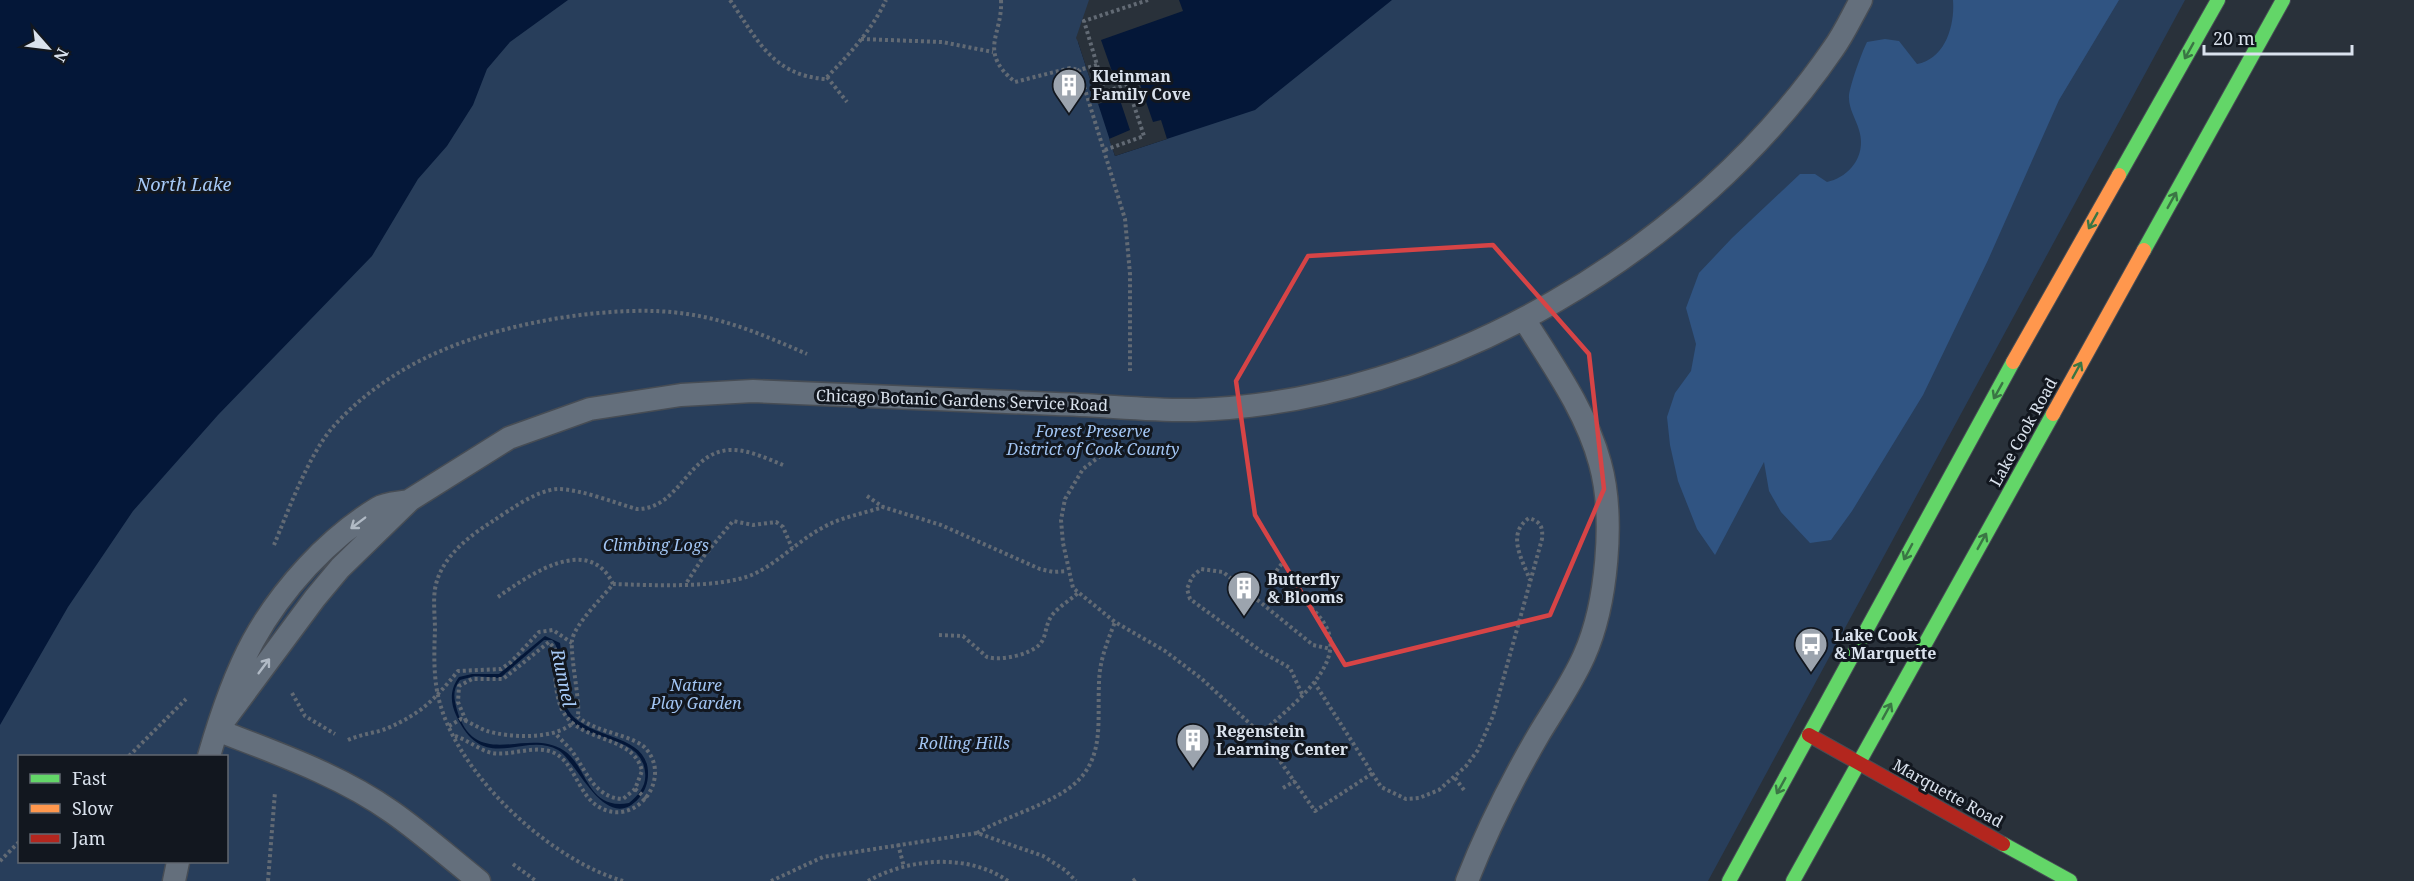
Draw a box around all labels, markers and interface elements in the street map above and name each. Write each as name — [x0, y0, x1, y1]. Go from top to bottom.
north arrow — [18, 18, 78, 78]
scale bar — [2204, 18, 2352, 56]
text: 20 m — [2213, 26, 2255, 50]
one-way arrow — [2183, 42, 2195, 59]
text: N — [48, 44, 74, 66]
place label: Kleinman Family Cove — [1092, 65, 1191, 105]
building icon: Kleinman Family Cove — [1051, 67, 1087, 114]
water label: North Lake — [136, 172, 232, 196]
one-way arrow — [2166, 192, 2178, 209]
one-way arrow — [2087, 212, 2099, 229]
one-way arrow — [2071, 362, 2083, 379]
street label: Lake Cook Road — [1984, 374, 2062, 490]
one-way arrow — [1992, 382, 2004, 399]
street label: Chicago Botanic Gardens Service Road — [816, 384, 1109, 416]
park label: Forest Preserve District of Cook County — [1006, 420, 1179, 460]
one-way arrow — [350, 517, 366, 530]
one-way arrow — [1977, 532, 1988, 550]
park label: Climbing Logs — [603, 534, 709, 556]
one-way arrow — [1902, 543, 1914, 560]
place label: Butterfly & Blooms — [1267, 568, 1344, 608]
building icon: Butterfly & Blooms — [1226, 570, 1262, 617]
place label: Lake Cook & Marquette — [1834, 624, 1936, 664]
bus stop icon: Lake Cook & Marquette — [1793, 626, 1829, 673]
water label: Runnel — [546, 646, 582, 709]
one-way arrow — [258, 659, 270, 675]
park label: Nature Play Garden — [650, 674, 742, 714]
one-way arrow — [1881, 703, 1893, 720]
place label: Regenstein Learning Center — [1216, 720, 1349, 760]
building icon: Regenstein Learning Center — [1175, 722, 1211, 769]
park label: Rolling Hills — [917, 732, 1010, 754]
street label: Marquette Road — [1889, 754, 2007, 832]
legend — [18, 755, 228, 863]
text: Fast — [72, 766, 107, 790]
one-way arrow — [1775, 777, 1787, 794]
text: Slow — [72, 796, 114, 820]
text: Jam — [71, 826, 106, 850]

